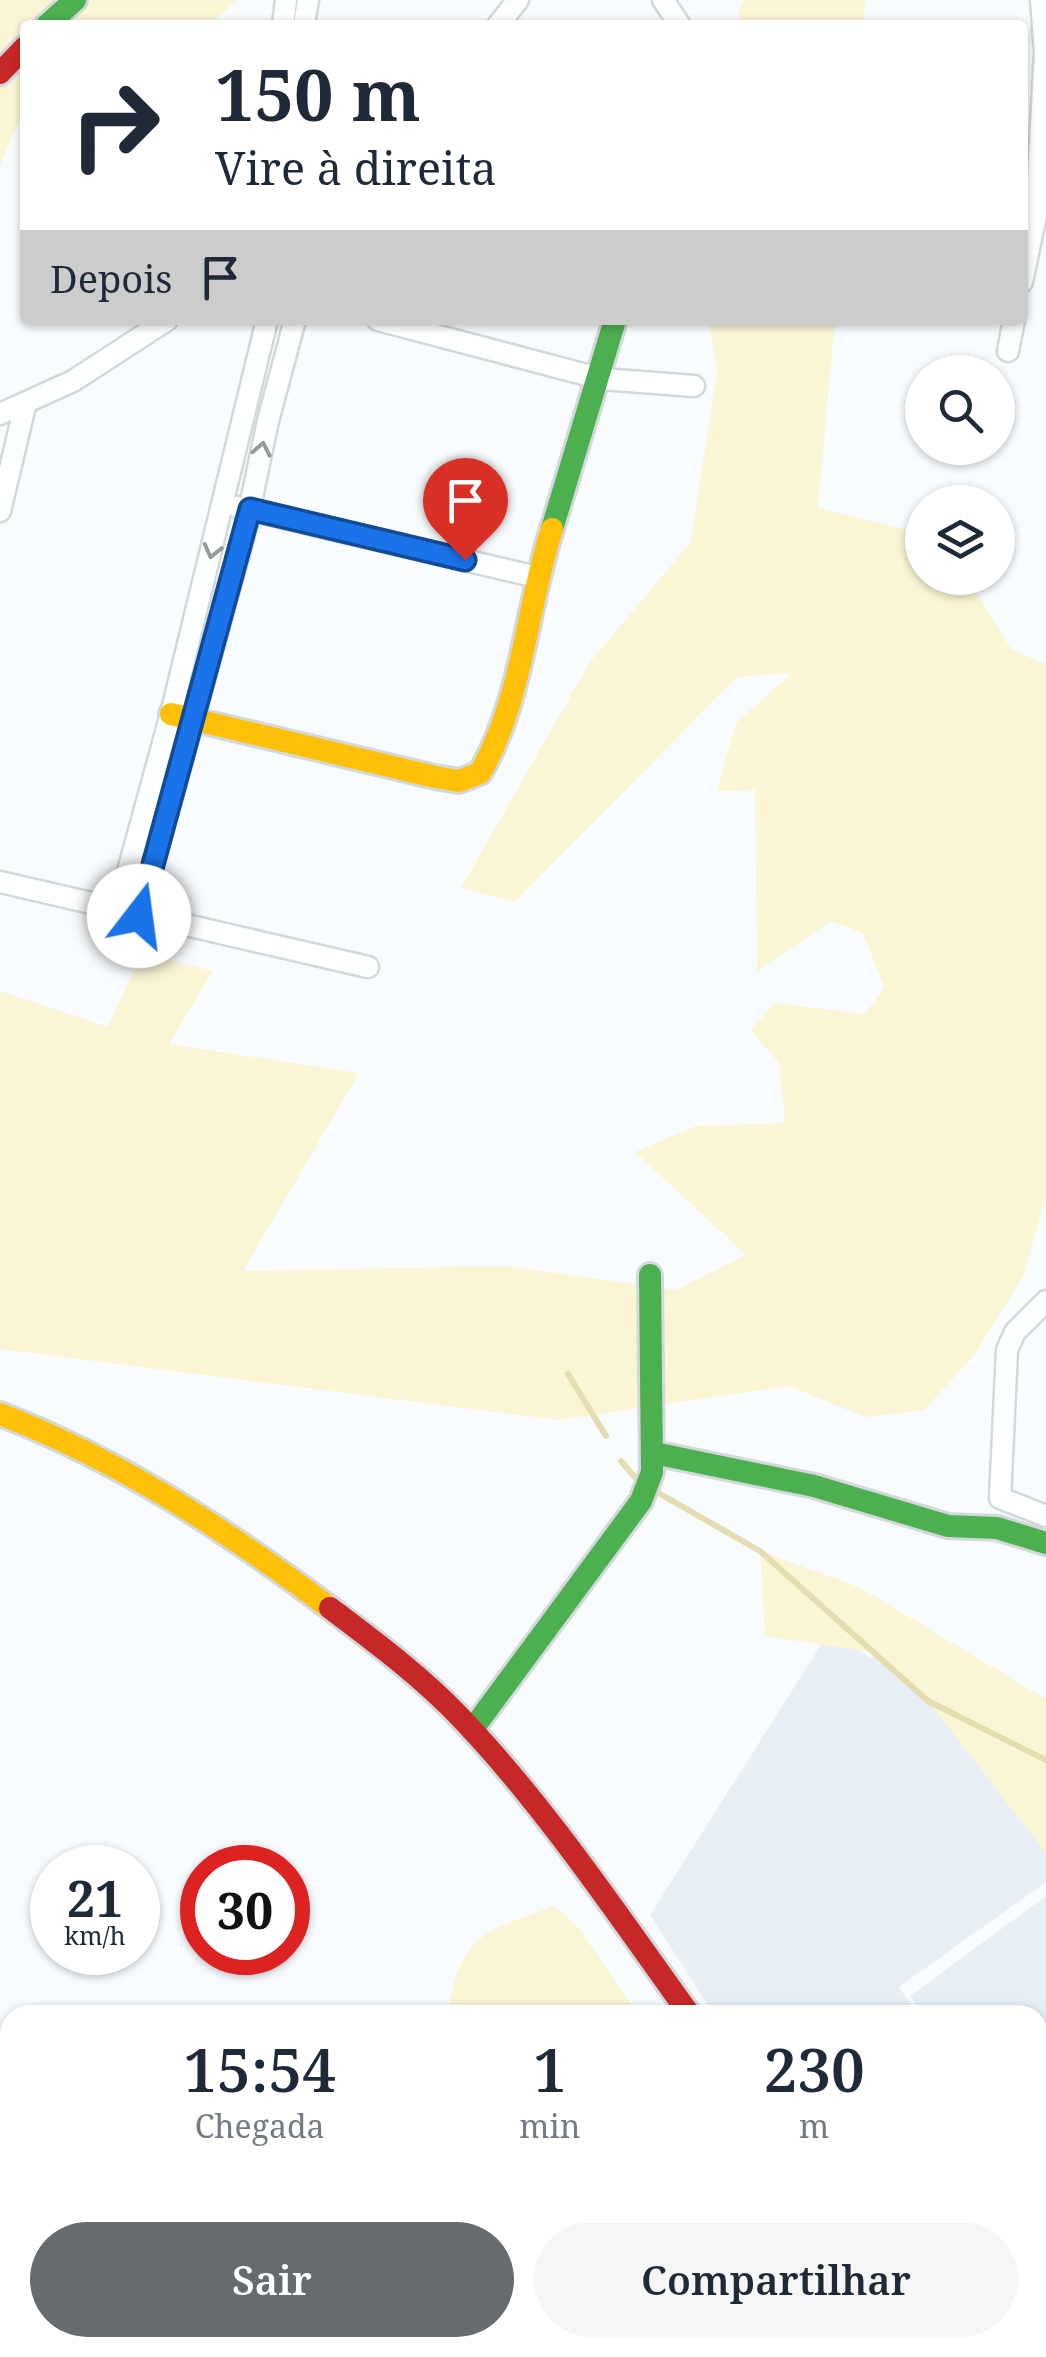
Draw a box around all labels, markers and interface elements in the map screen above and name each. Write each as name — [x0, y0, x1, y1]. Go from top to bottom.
text: 150 m — [215, 46, 421, 142]
icon: right — [50, 60, 180, 190]
text: Vire à direita — [215, 137, 497, 198]
icon: arrive — [193, 250, 248, 305]
text: Depois — [50, 252, 173, 304]
map controls — [905, 355, 1015, 595]
button: search — [905, 355, 1015, 465]
one-way arrow — [251, 441, 272, 457]
pin — [423, 458, 508, 561]
icon: arrive — [438, 473, 493, 528]
button: layers — [905, 485, 1015, 595]
one-way arrow — [203, 542, 224, 559]
position arrow — [87, 864, 191, 968]
speed limit sign: 30 — [180, 1845, 310, 1975]
text: 21 — [67, 1864, 123, 1932]
text: km/h — [64, 1918, 126, 1952]
text: 15:54 — [183, 2028, 336, 2110]
text: 1 — [533, 2028, 567, 2110]
text: 230 — [764, 2028, 865, 2110]
text: Chegada — [195, 2104, 325, 2147]
text: min — [519, 2104, 580, 2147]
text: m — [799, 2104, 829, 2147]
button: Sair — [30, 2222, 514, 2337]
button: Compartilhar — [534, 2222, 1018, 2337]

